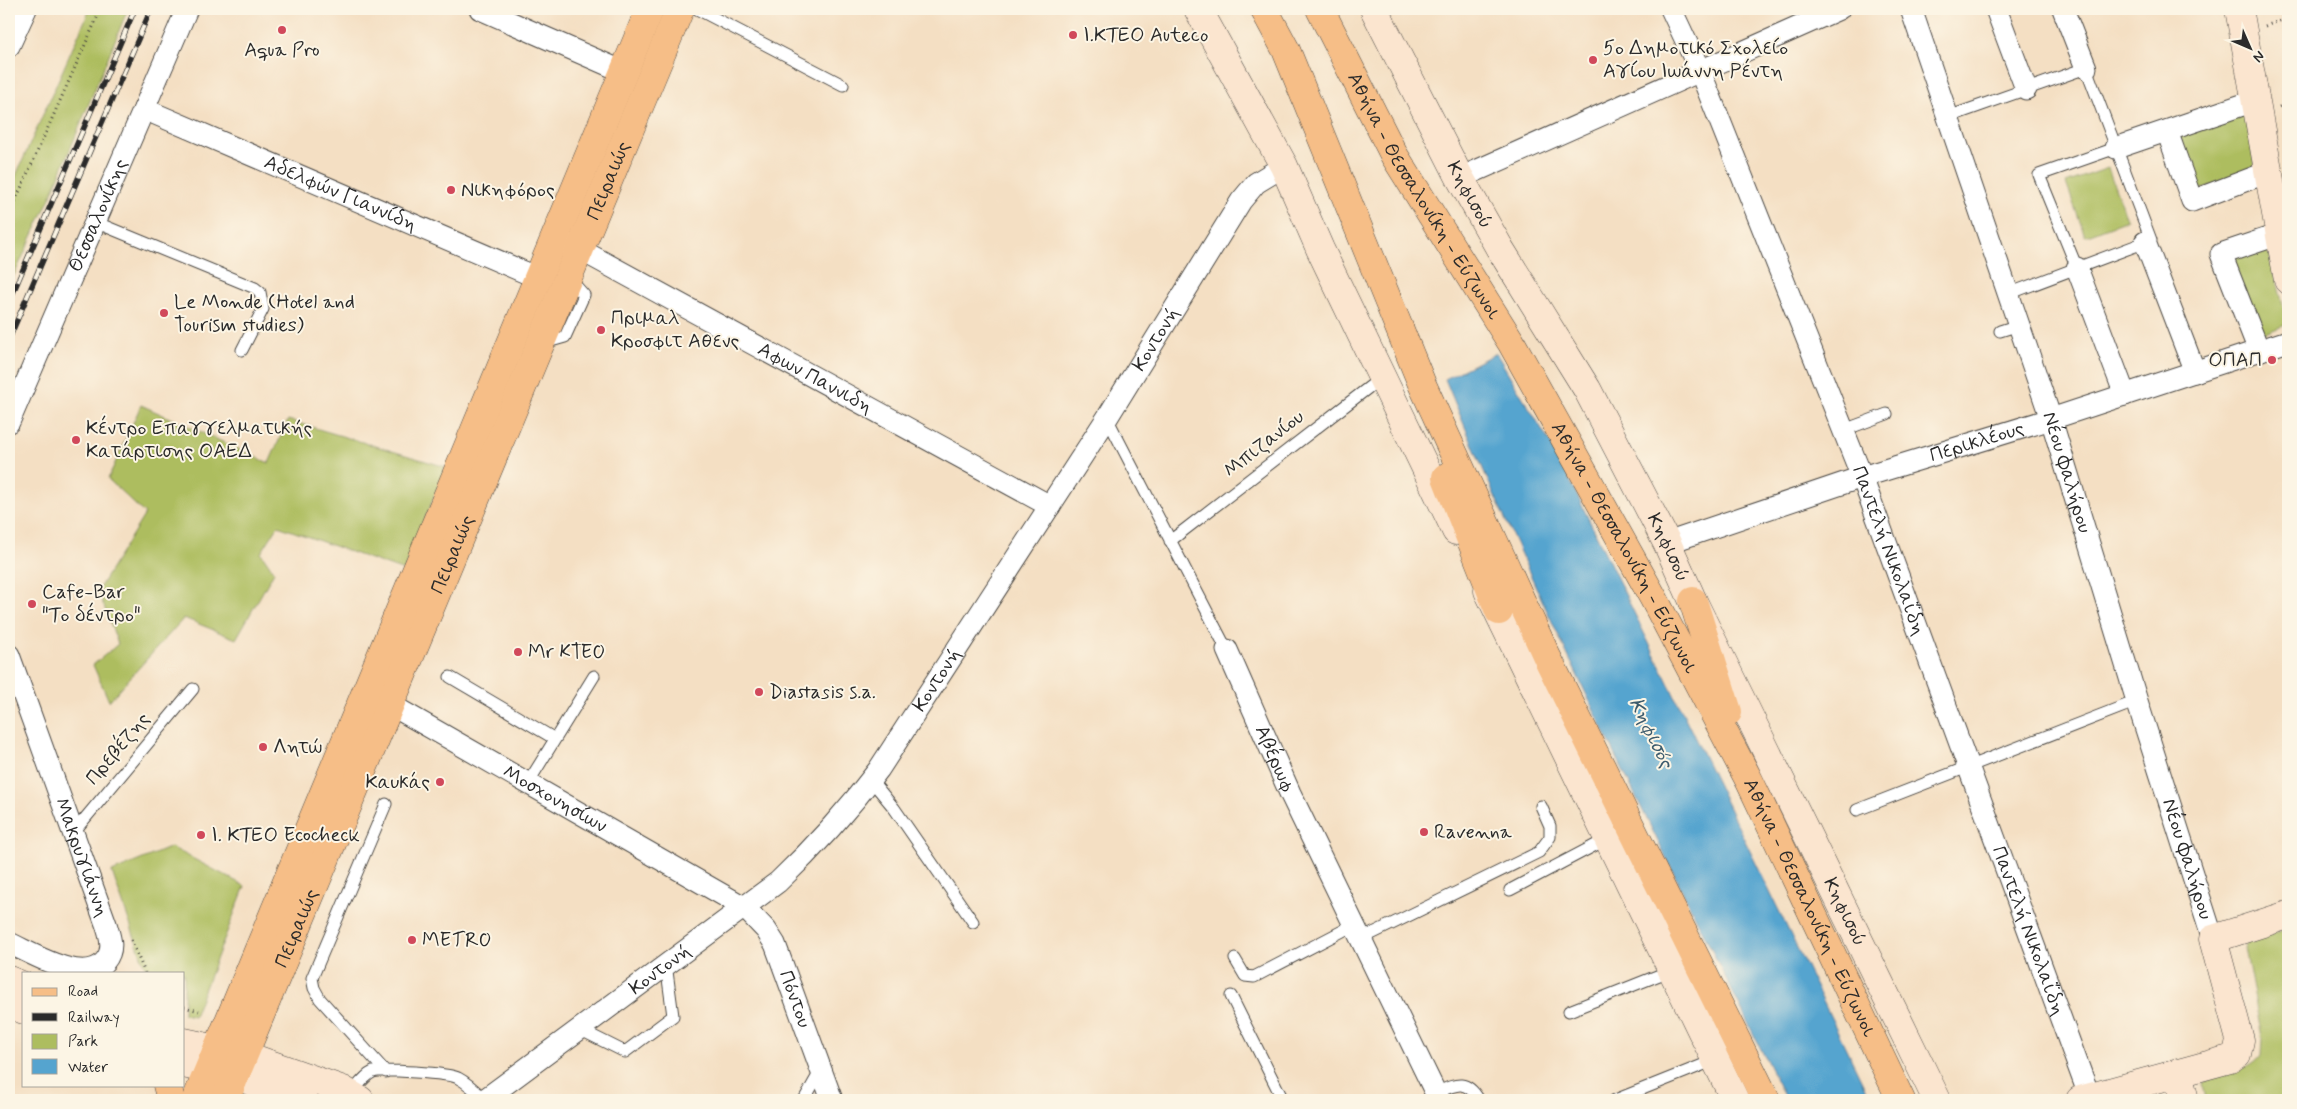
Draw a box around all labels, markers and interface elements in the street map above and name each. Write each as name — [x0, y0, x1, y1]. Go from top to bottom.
place label: Ι.ΚΤΕΟ Auteco — [1083, 22, 1208, 49]
north arrow — [2224, 22, 2274, 72]
marker: Aqua Pro — [276, 24, 288, 36]
marker: Ι.ΚΤΕΟ Auteco — [1067, 29, 1079, 41]
place label: 5ο Δημοτικό Σχολείο Αγίου Ιωάννη Ρέντη — [1603, 35, 1788, 85]
place label: Aqua Pro — [244, 37, 320, 64]
text: N — [2249, 47, 2268, 66]
marker: 5ο Δημοτικό Σχολείο Αγίου Ιωάννη Ρέντη — [1587, 54, 1599, 66]
street label: Αθήνα - Θεσσαλονίκη - Εύζωνοι — [1341, 68, 1508, 325]
street label: Πειραιώς — [580, 137, 637, 224]
street label: Αδελφών Γιαννίδη — [260, 149, 421, 238]
street label: Θεσσαλονίκης — [62, 154, 134, 276]
street label: Κηφισού — [1440, 157, 1499, 233]
place label: Νικηφόρος — [461, 177, 555, 204]
marker: Νικηφόρος — [445, 184, 457, 196]
place label: Le Monde (Hotel and Tourism studies) — [174, 289, 355, 339]
street label: Κοντονή — [1126, 302, 1186, 376]
place label: Πριμαλ Κροσφιτ Αθενς — [611, 305, 740, 355]
marker: Le Monde (Hotel and Tourism studies) — [158, 307, 170, 319]
marker: Πριμαλ Κροσφιτ Αθενς — [595, 324, 607, 336]
street label: Αφων Παννιδη — [753, 336, 878, 420]
place label: ΟΠΑΠ — [2208, 347, 2262, 374]
marker: ΟΠΑΠ — [2266, 354, 2278, 366]
street label: Μπιζανίου — [1218, 404, 1310, 484]
street label: Νέου Φαλήρου — [2036, 408, 2098, 536]
place label: Κέντρο Επαγγελματικής Κατάρτισης ΟΑΕΔ — [86, 415, 313, 465]
street label: Περικλέους — [1926, 415, 2028, 469]
street label: Αθήνα - Θεσσαλονίκη - Εύζωνοι — [1545, 417, 1704, 679]
marker: Κέντρο Επαγγελματικής Κατάρτισης ΟΑΕΔ — [70, 434, 82, 446]
street label: Παντελή Νικολαΐδη — [1845, 462, 1933, 639]
street label: Κηφισού — [1640, 508, 1696, 586]
street label: Πειραιώς — [424, 511, 481, 598]
place label: Cafe-Bar "Το δέντρο" — [42, 579, 141, 629]
marker: Cafe-Bar "Το δέντρο" — [26, 598, 38, 610]
place label: Mr KTEO — [528, 639, 605, 666]
street label: Κοντονή — [906, 643, 968, 717]
marker: Mr KTEO — [512, 646, 524, 658]
place label: Diastasis s.a. — [769, 679, 876, 706]
marker: Diastasis s.a. — [753, 686, 765, 698]
water label: Κηφισός — [1622, 693, 1681, 775]
street label: Πρεβέζης — [80, 707, 157, 791]
street label: Αβέρωφ — [1248, 721, 1302, 797]
place label: Λητώ — [273, 734, 322, 761]
marker: Λητώ — [257, 741, 269, 753]
street label: Μοσχονησίων — [498, 758, 612, 839]
place label: Καυκάς — [366, 769, 430, 796]
street label: Αθήνα - Θεσσαλονίκη - Εύζωνοι — [1737, 774, 1883, 1042]
marker: Καυκάς — [434, 776, 446, 788]
street label: Μακρυγιάννη — [48, 794, 116, 921]
street label: Νέου Φαλήρου — [2156, 795, 2219, 923]
place label: Ravenna — [1434, 819, 1513, 846]
place label: Ι. ΚΤΕΟ Ecocheck — [211, 822, 360, 849]
marker: Ravenna — [1418, 826, 1430, 838]
marker: Ι. ΚΤΕΟ Ecocheck — [195, 829, 207, 841]
street label: Παντελή Νικολαΐδη — [1985, 842, 2072, 1019]
street label: Κηφισού — [1817, 873, 1873, 951]
street label: Πειραιώς — [268, 885, 325, 972]
place label: METRO — [422, 927, 492, 954]
marker: METRO — [406, 934, 418, 946]
street label: Κοντονή — [623, 938, 697, 1002]
street label: Πόντου — [772, 967, 818, 1032]
legend — [22, 972, 185, 1086]
text: Road — [68, 982, 98, 1002]
text: Railway — [68, 1008, 120, 1028]
text: Park — [68, 1032, 98, 1052]
text: Water — [68, 1058, 108, 1078]

